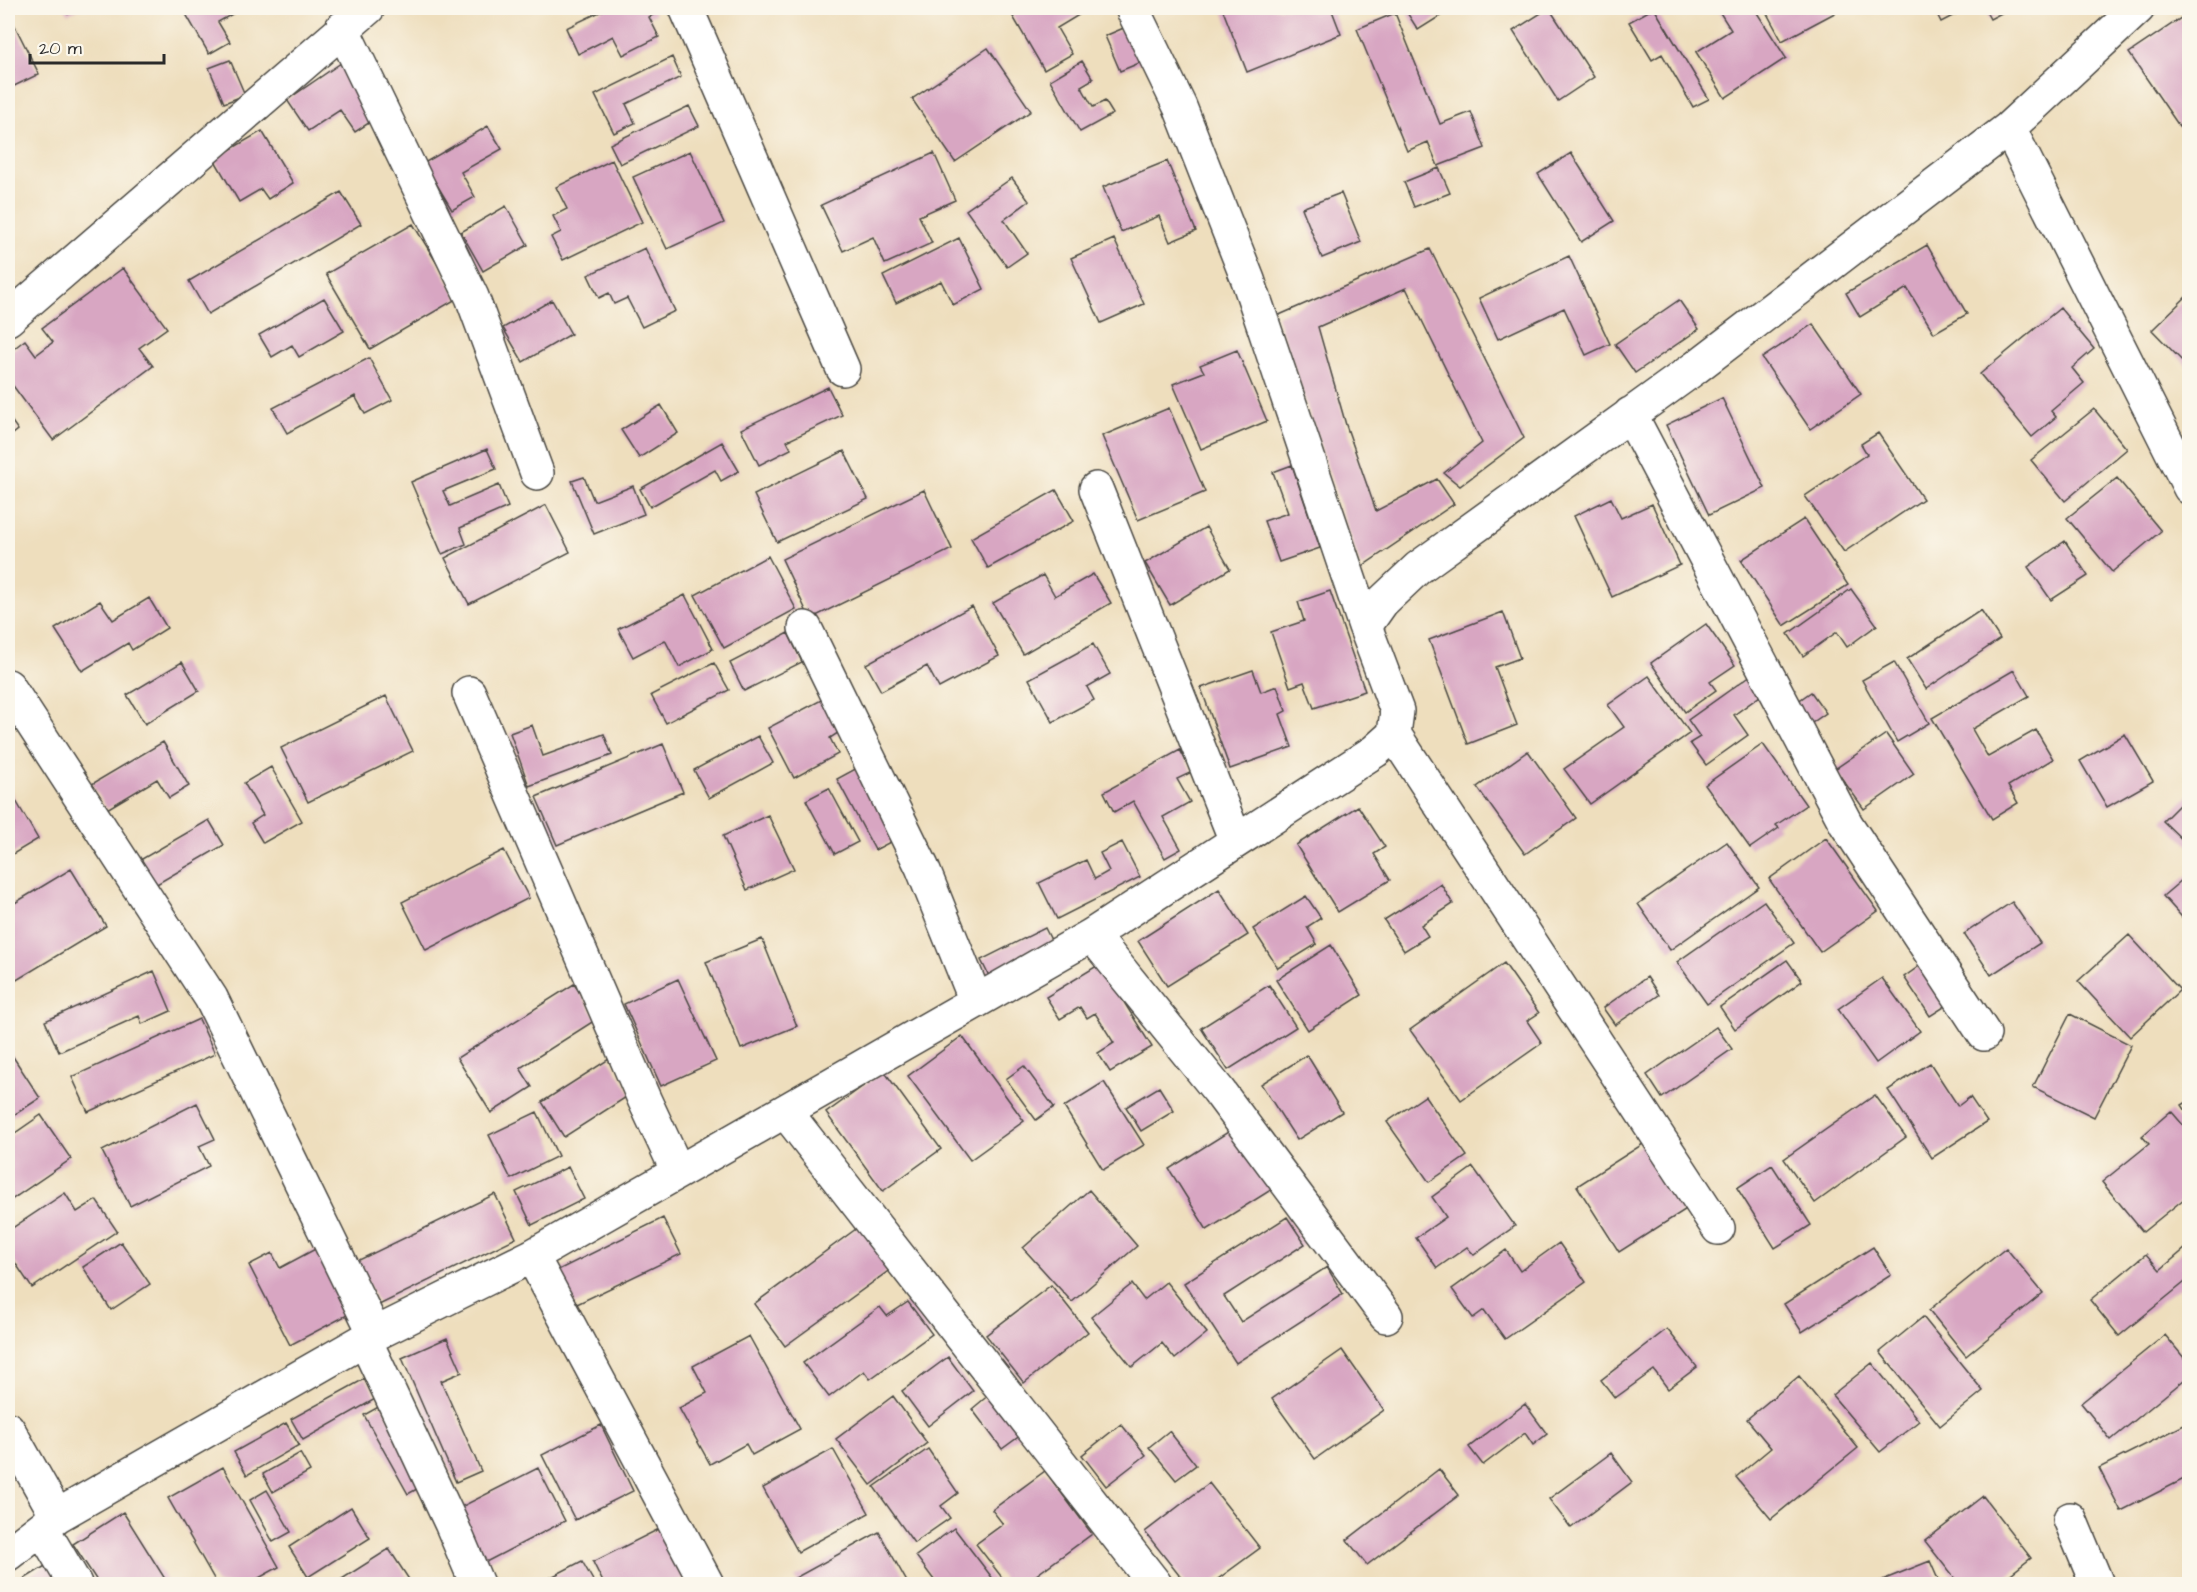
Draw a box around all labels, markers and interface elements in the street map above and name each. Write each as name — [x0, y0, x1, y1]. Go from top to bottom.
scale bar — [30, 27, 164, 65]
text: 20 m — [39, 36, 82, 61]

